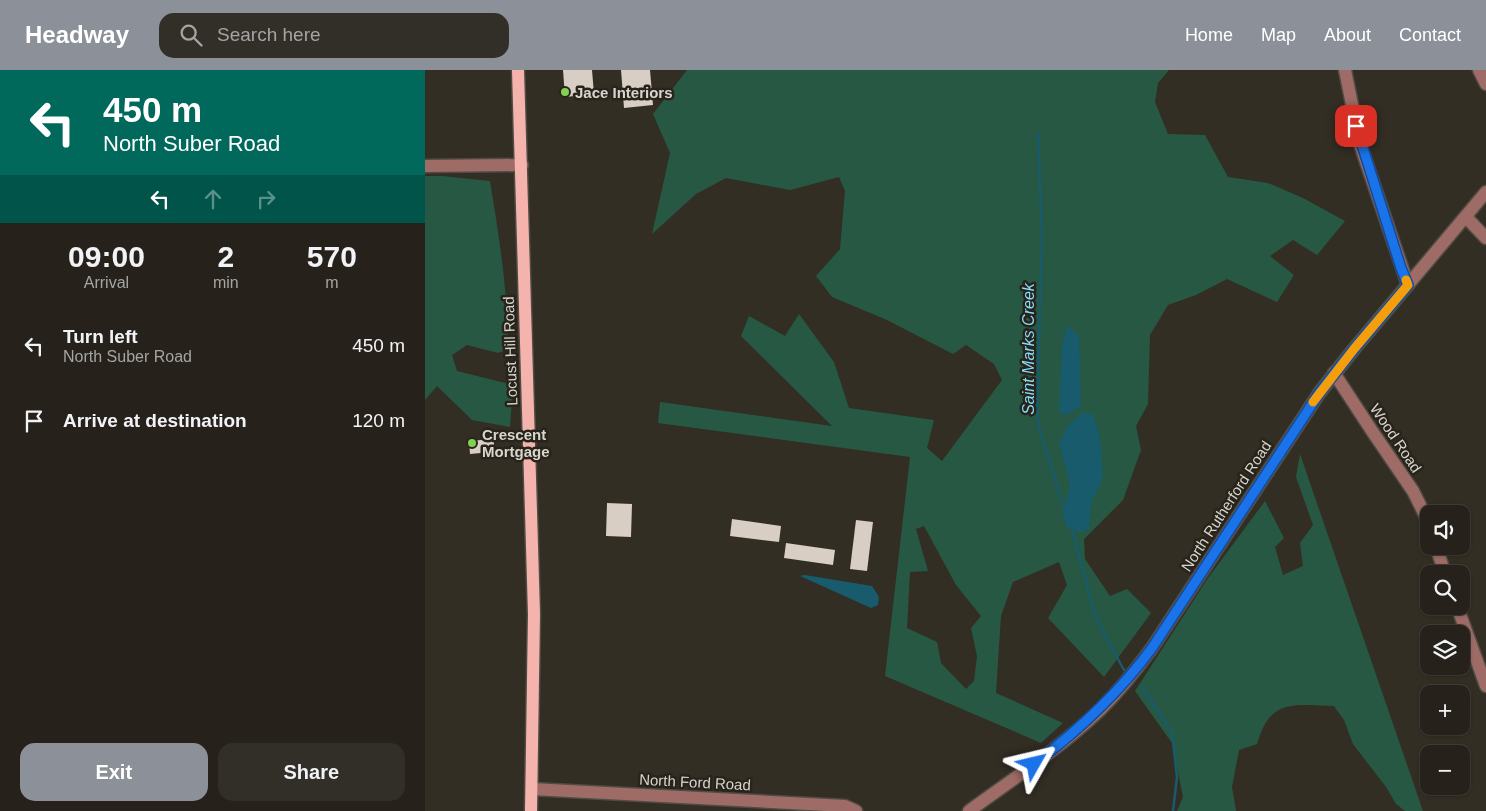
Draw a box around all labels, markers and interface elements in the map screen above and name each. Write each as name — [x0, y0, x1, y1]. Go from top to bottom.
search box — [159, 13, 509, 58]
text: Headway — [25, 21, 129, 48]
icon: search — [177, 21, 205, 49]
text: Search here — [217, 24, 321, 45]
text: Home — [1185, 25, 1233, 45]
text: Map — [1261, 25, 1296, 45]
text: About — [1324, 25, 1371, 45]
text: Contact — [1399, 25, 1461, 45]
place label: Jace Interiors — [575, 84, 673, 101]
marker: Jace Interiors — [559, 86, 571, 98]
icon: left — [20, 90, 85, 155]
text: 450 m — [103, 90, 202, 129]
pin — [1335, 105, 1377, 147]
icon: arrive — [1342, 112, 1370, 140]
text: North Suber Road — [103, 131, 280, 156]
icon: left — [146, 185, 174, 213]
icon: ahead — [199, 185, 227, 213]
icon: right — [252, 185, 280, 213]
text: 09:00 — [68, 240, 145, 273]
text: 2 — [217, 240, 234, 273]
text: 570 — [307, 240, 357, 273]
text: Arrival — [84, 274, 129, 291]
text: min — [213, 274, 239, 291]
text: m — [325, 274, 338, 291]
water label: Saint Marks Creek — [1020, 282, 1037, 415]
street label: Locust Hill Road — [500, 296, 520, 406]
text: Turn left — [63, 326, 138, 347]
icon: left — [20, 332, 48, 360]
text: 450 m — [352, 335, 405, 356]
text: North Suber Road — [63, 348, 192, 365]
street label: Wood Road — [1367, 401, 1425, 475]
icon: arrive — [20, 407, 48, 435]
text: Arrive at destination — [63, 410, 247, 431]
text: 120 m — [352, 410, 405, 431]
place label: Crescent Mortgage — [482, 426, 550, 460]
marker: Crescent Mortgage — [466, 437, 478, 449]
street label: North Rutherford Road — [1178, 438, 1274, 574]
map controls — [1420, 505, 1470, 795]
button: sound — [1420, 505, 1470, 555]
button: search — [1420, 565, 1470, 615]
button: layers — [1420, 625, 1470, 675]
button: + — [1420, 685, 1470, 735]
position arrow — [1007, 737, 1059, 789]
button: Exit — [20, 743, 208, 801]
button: Share — [218, 743, 405, 801]
button: − — [1420, 745, 1470, 795]
street label: North Ford Road — [639, 771, 751, 793]

